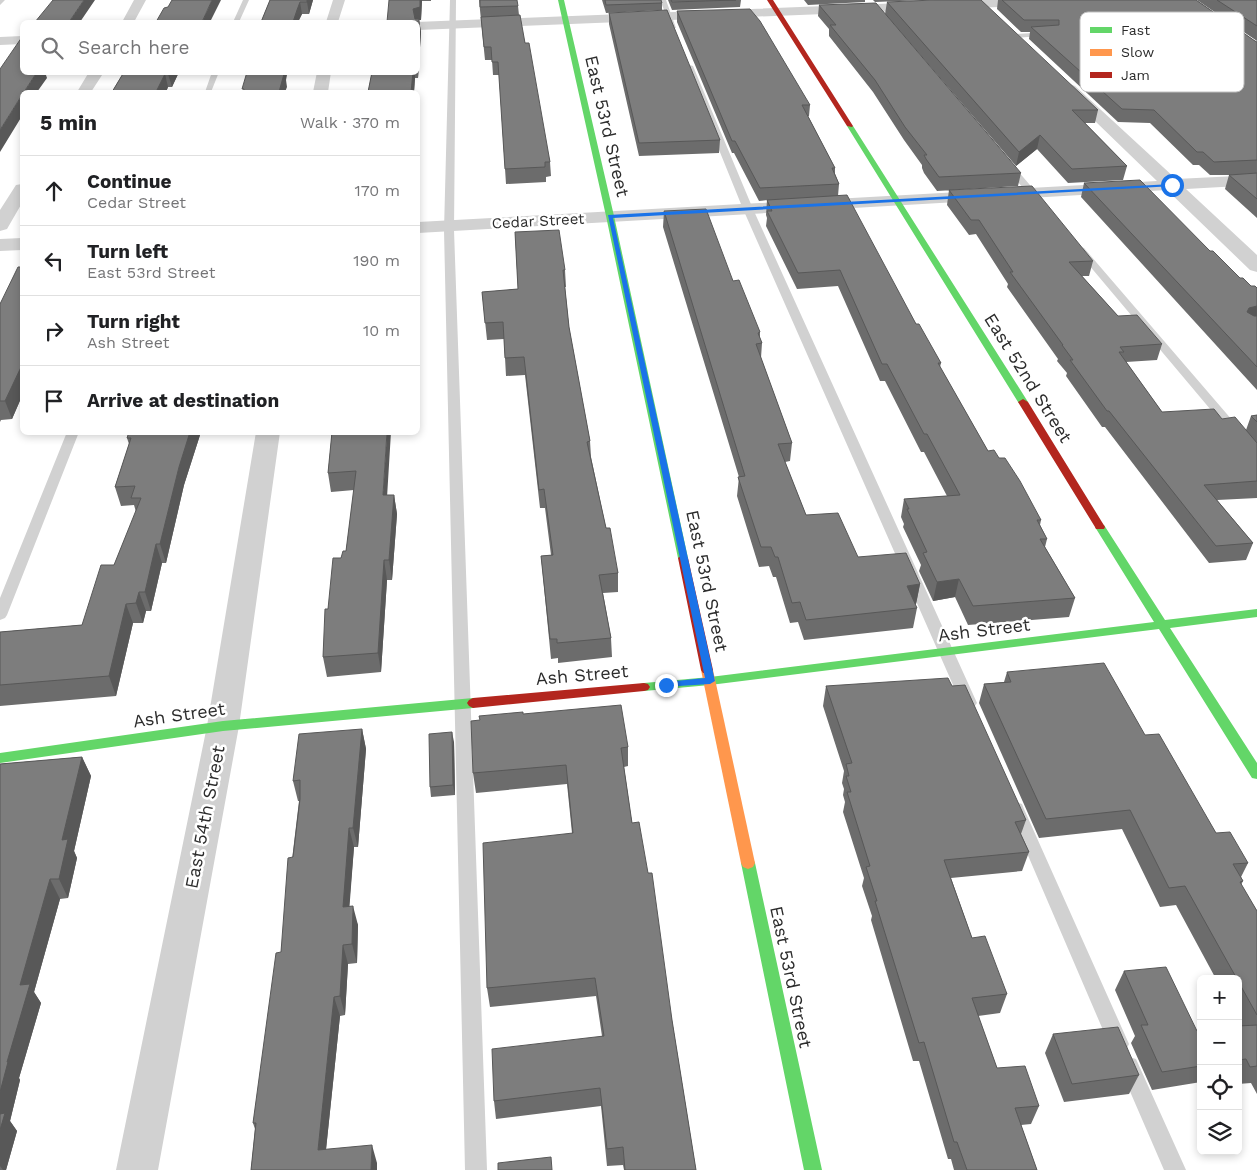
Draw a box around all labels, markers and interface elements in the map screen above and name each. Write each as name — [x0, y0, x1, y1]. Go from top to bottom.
legend — [1080, 12, 1244, 92]
search box — [20, 20, 420, 75]
text: Fast — [1121, 22, 1150, 38]
icon: search — [38, 34, 66, 62]
text: Search here — [78, 36, 189, 59]
text: Slow — [1121, 44, 1154, 60]
street label: East 53rd Street — [581, 53, 634, 199]
text: Jam — [1121, 67, 1150, 83]
text: 5 min — [40, 110, 97, 135]
text: Walk · 370 m — [300, 113, 400, 132]
text: Continue — [87, 170, 171, 193]
route start — [1161, 174, 1184, 197]
icon: ahead — [40, 177, 68, 205]
text: 170 m — [354, 181, 400, 200]
text: Cedar Street — [87, 193, 186, 212]
street label: Cedar Street — [491, 210, 586, 232]
text: Turn left — [87, 240, 168, 263]
icon: left — [40, 247, 68, 275]
text: 190 m — [353, 251, 400, 270]
text: East 53rd Street — [87, 263, 215, 282]
street label: East 52nd Street — [980, 309, 1077, 447]
text: Turn right — [87, 310, 180, 333]
icon: right — [40, 317, 68, 345]
text: 10 m — [363, 321, 400, 340]
text: Ash Street — [87, 333, 169, 352]
icon: arrive — [40, 387, 68, 415]
text: Arrive at destination — [87, 389, 279, 412]
street label: East 53rd Street — [682, 508, 733, 654]
street label: Ash Street — [937, 613, 1032, 646]
street label: Ash Street — [535, 660, 630, 689]
route end — [655, 674, 678, 697]
street label: Ash Street — [132, 698, 227, 731]
street label: East 54th Street — [180, 743, 229, 890]
street label: East 53rd Street — [766, 904, 817, 1050]
map controls — [1197, 975, 1242, 1155]
button: + — [1197, 975, 1242, 1020]
button: − — [1197, 1020, 1242, 1065]
button: locate — [1197, 1065, 1242, 1110]
button: layers — [1197, 1110, 1242, 1155]

